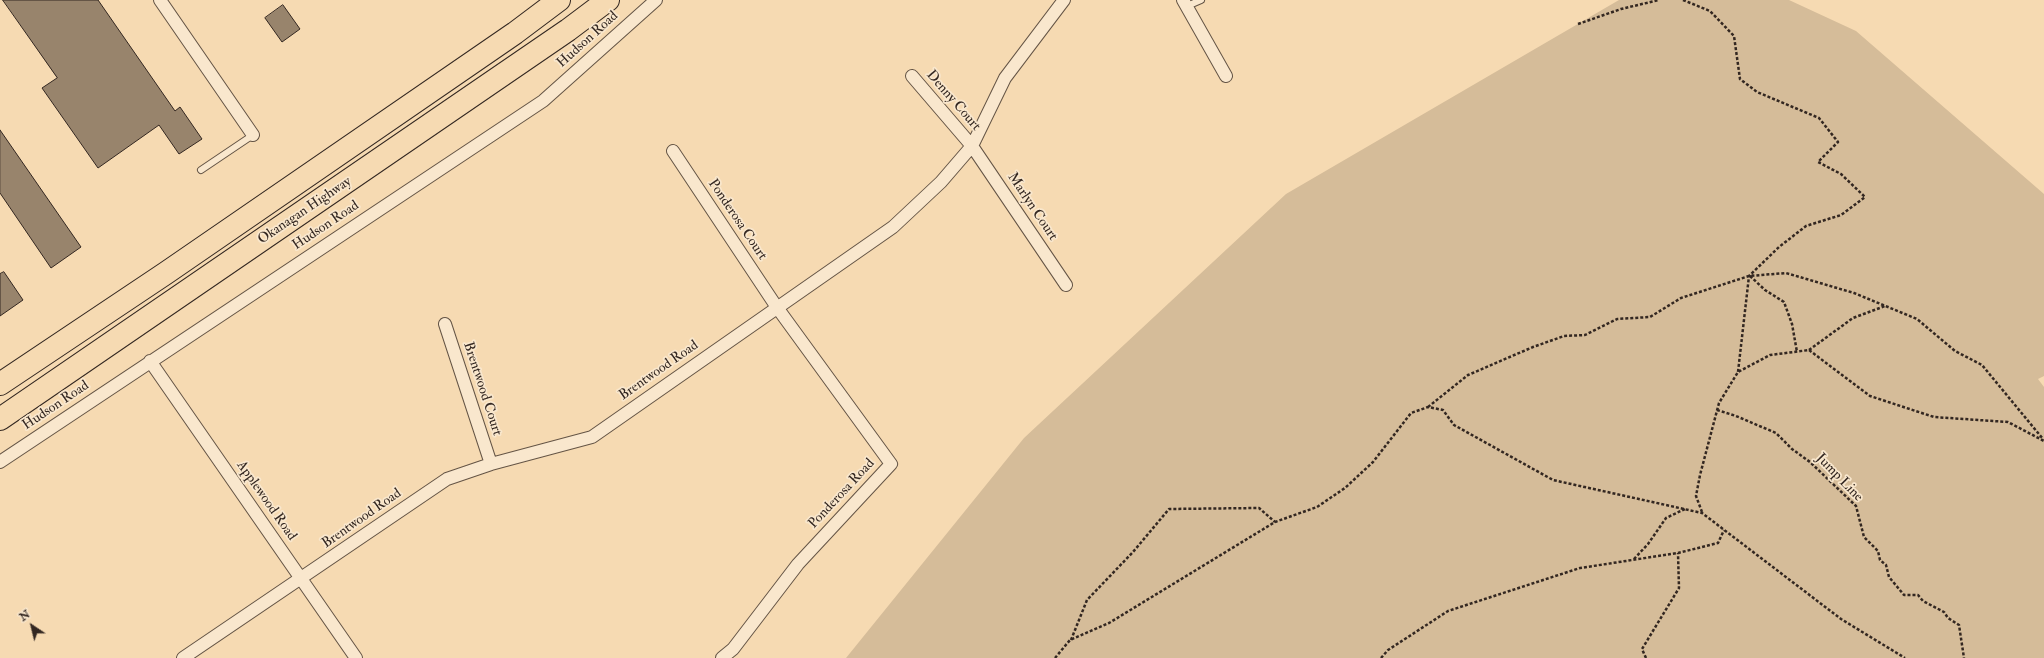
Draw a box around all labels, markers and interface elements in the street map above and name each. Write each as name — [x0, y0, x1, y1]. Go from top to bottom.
street label: Hudson Road — [554, 8, 622, 72]
street label: Denny Court — [922, 67, 984, 135]
street label: Marlyn Court — [1003, 170, 1061, 244]
street label: Okanagan Highway — [255, 174, 355, 248]
street label: Ponderosa Court — [704, 176, 770, 264]
street label: Hudson Road — [290, 198, 362, 254]
street label: Brentwood Road — [616, 337, 702, 405]
street label: Brentwood Court — [459, 340, 505, 438]
street label: Hudson Road — [20, 378, 92, 434]
street label: Jump Line — [1812, 450, 1866, 506]
street label: Ponderosa Road — [805, 456, 879, 532]
street label: Applewood Road — [232, 458, 300, 544]
street label: Brentwood Road — [319, 485, 405, 553]
north arrow — [12, 606, 52, 646]
text: N — [17, 608, 33, 624]

